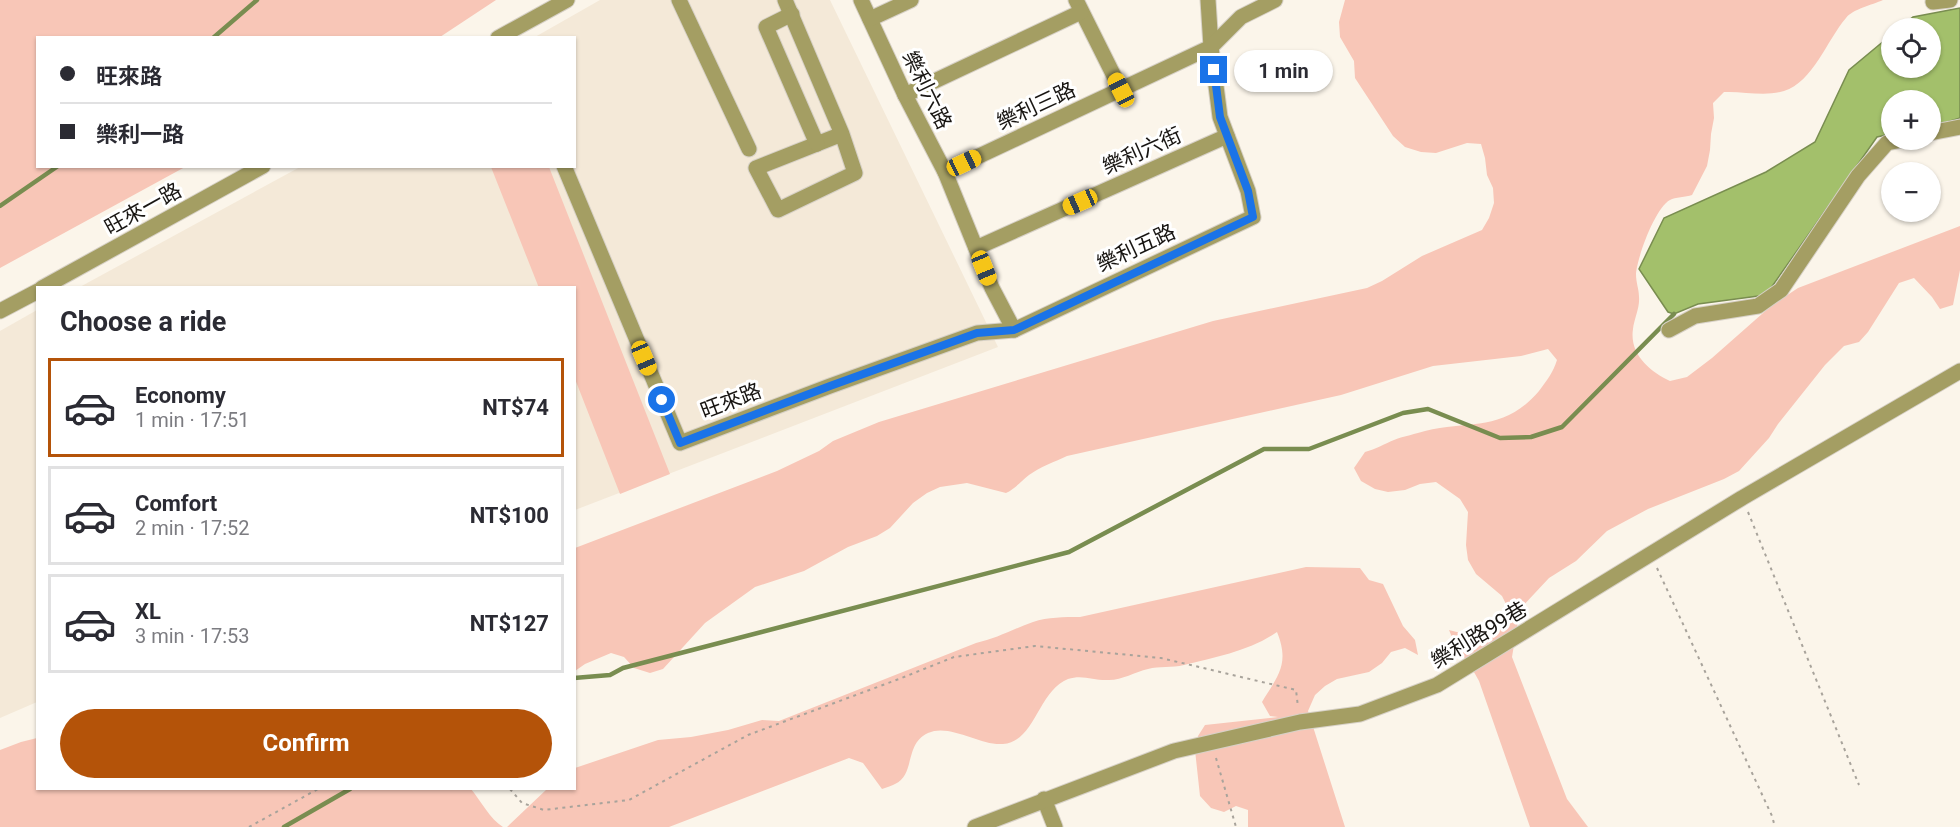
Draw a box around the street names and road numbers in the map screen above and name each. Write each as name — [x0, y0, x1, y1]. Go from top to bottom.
street label: 樂利六路 — [898, 47, 956, 133]
street label: 樂利三路 — [993, 77, 1079, 135]
street label: 樂利六街 — [1099, 123, 1185, 179]
street label: 旺來一路 — [100, 178, 186, 240]
street label: 樂利五路 — [1093, 219, 1179, 277]
street label: 旺來路 — [697, 379, 765, 423]
street label: 樂利路99巷 — [1427, 597, 1531, 673]

